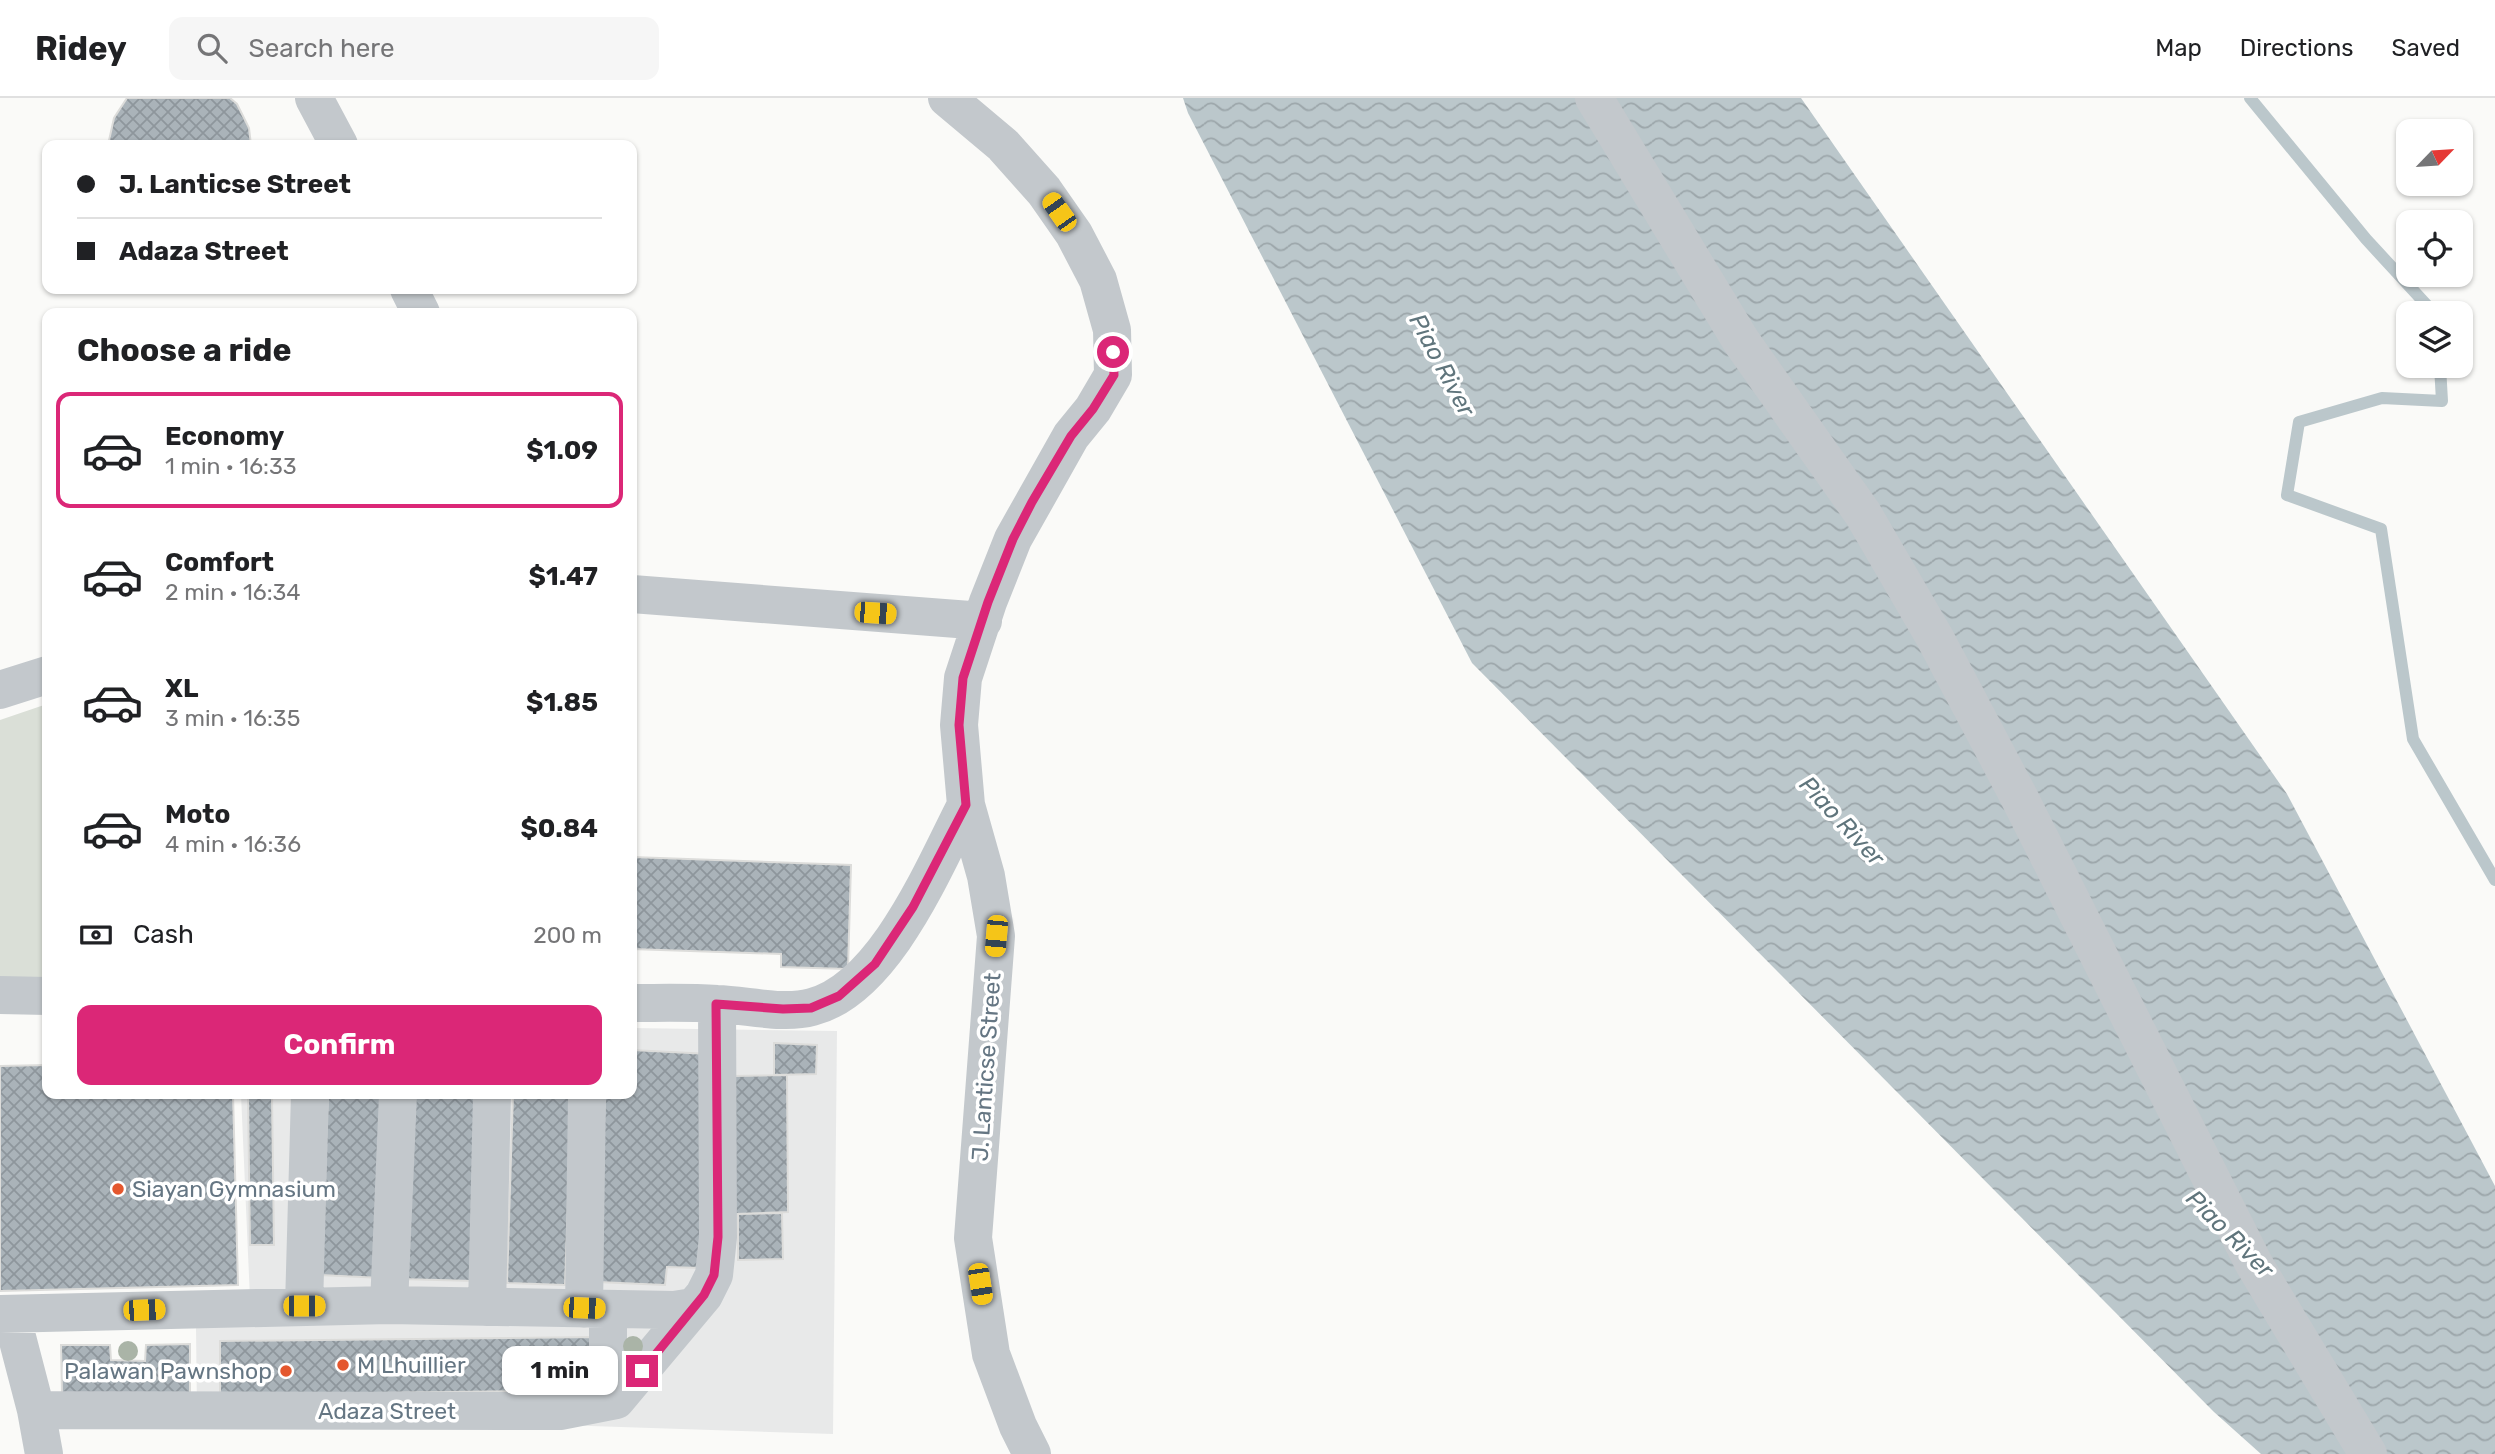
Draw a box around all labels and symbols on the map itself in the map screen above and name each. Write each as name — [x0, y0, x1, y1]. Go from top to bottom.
north arrow — [2396, 119, 2473, 196]
car — [1039, 189, 1080, 235]
water label: Piao River — [1403, 309, 1481, 422]
route start — [1097, 336, 1129, 368]
car — [854, 601, 897, 625]
water label: Piao River — [1794, 770, 1891, 872]
car — [984, 914, 1009, 958]
street label: J. Lanticse Street — [965, 972, 1007, 1162]
place label: Siayan Gymnasium — [132, 1175, 336, 1203]
marker: Siayan Gymnasium — [110, 1181, 126, 1197]
water label: Piao River — [2181, 1185, 2280, 1284]
car — [967, 1262, 994, 1306]
car — [284, 1296, 326, 1317]
car — [563, 1297, 606, 1319]
car — [123, 1299, 166, 1321]
callout: 1 min — [502, 1346, 618, 1396]
place label: M Lhuillier — [357, 1351, 466, 1379]
route end — [626, 1355, 658, 1387]
place label: Palawan Pawnshop — [64, 1357, 272, 1385]
marker: M Lhuillier — [335, 1357, 351, 1373]
marker: Palawan Pawnshop — [278, 1363, 294, 1379]
street label: Adaza Street — [318, 1397, 456, 1425]

